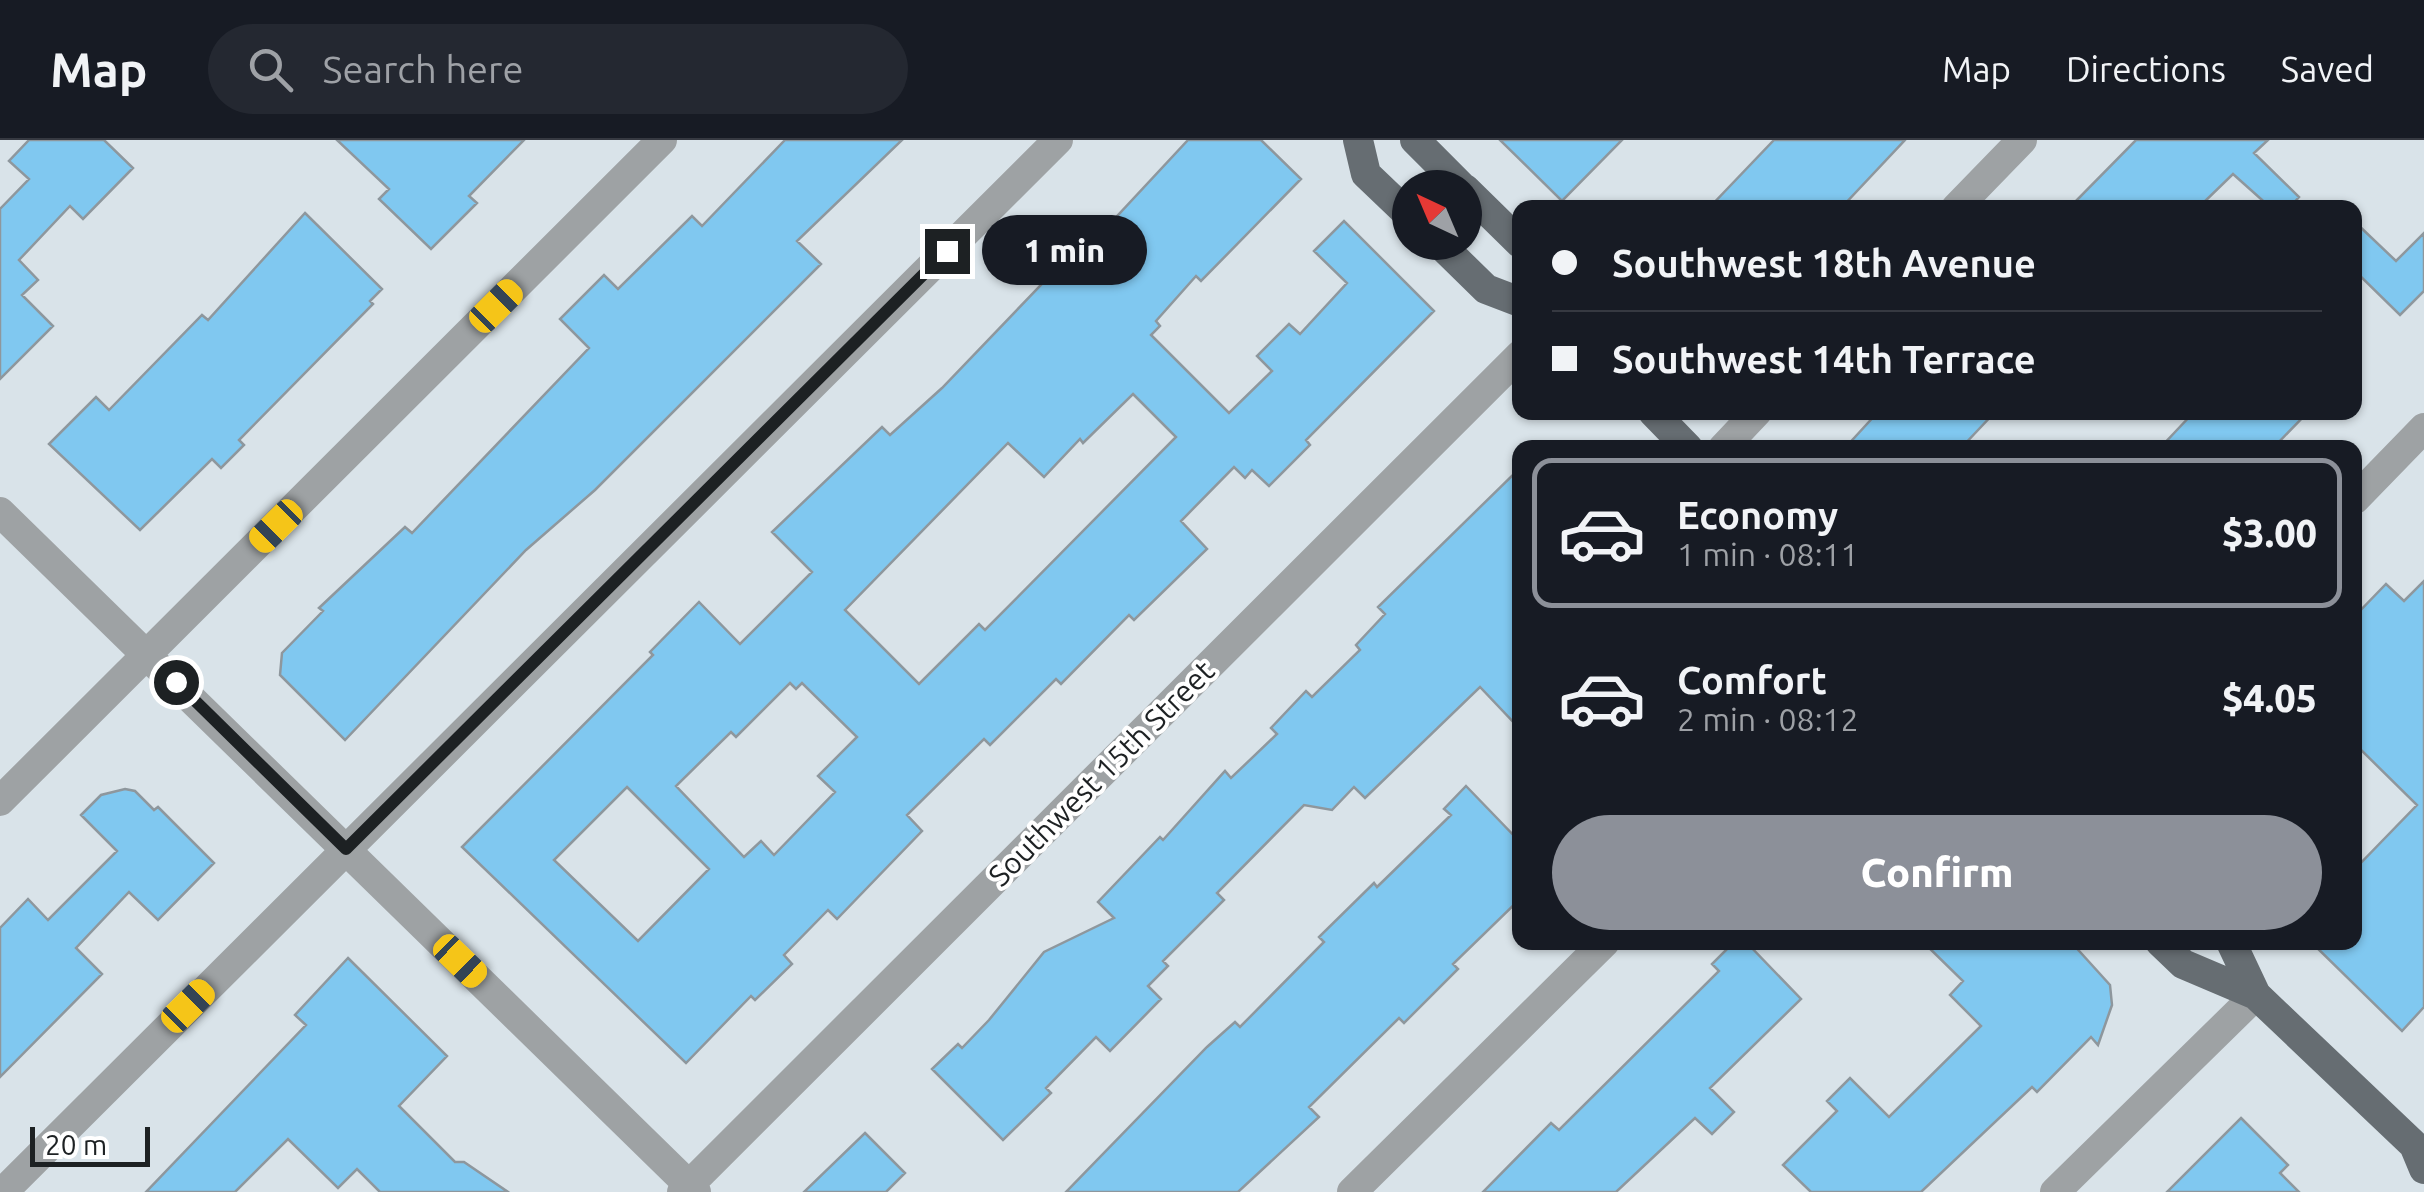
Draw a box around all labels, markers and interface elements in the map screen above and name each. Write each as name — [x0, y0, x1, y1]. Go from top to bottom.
search box — [208, 24, 908, 114]
text: Map — [50, 42, 148, 96]
icon: search — [243, 42, 298, 97]
text: Search here — [323, 48, 523, 90]
text: Map — [1942, 49, 2011, 89]
text: Directions — [2066, 49, 2226, 89]
text: Saved — [2281, 49, 2374, 89]
north arrow — [1392, 170, 1482, 260]
map controls — [1392, 170, 1482, 260]
callout: 1 min — [982, 216, 1147, 286]
route end — [925, 229, 970, 274]
text: 1 min — [1024, 232, 1105, 268]
text: Southwest 18th Avenue — [1612, 242, 2036, 284]
car — [464, 274, 528, 338]
text: Southwest 14th Terrace — [1612, 338, 2036, 380]
icon: car — [1557, 488, 1647, 578]
car — [244, 494, 308, 558]
text: Economy — [1677, 494, 1838, 536]
text: $3.00 — [2222, 512, 2317, 554]
text: 1 min · 08:11 — [1677, 536, 1859, 572]
street label: Southwest 15th Street — [981, 653, 1221, 893]
icon: car — [1557, 653, 1647, 743]
text: Comfort — [1677, 659, 1827, 701]
route start — [154, 660, 199, 705]
text: $4.05 — [2222, 677, 2317, 719]
text: 2 min · 08:12 — [1677, 701, 1859, 737]
button: Confirm — [1552, 815, 2322, 930]
car — [428, 929, 492, 993]
car — [156, 974, 220, 1038]
scale bar — [30, 1122, 150, 1166]
text: 20 m — [45, 1129, 107, 1160]

